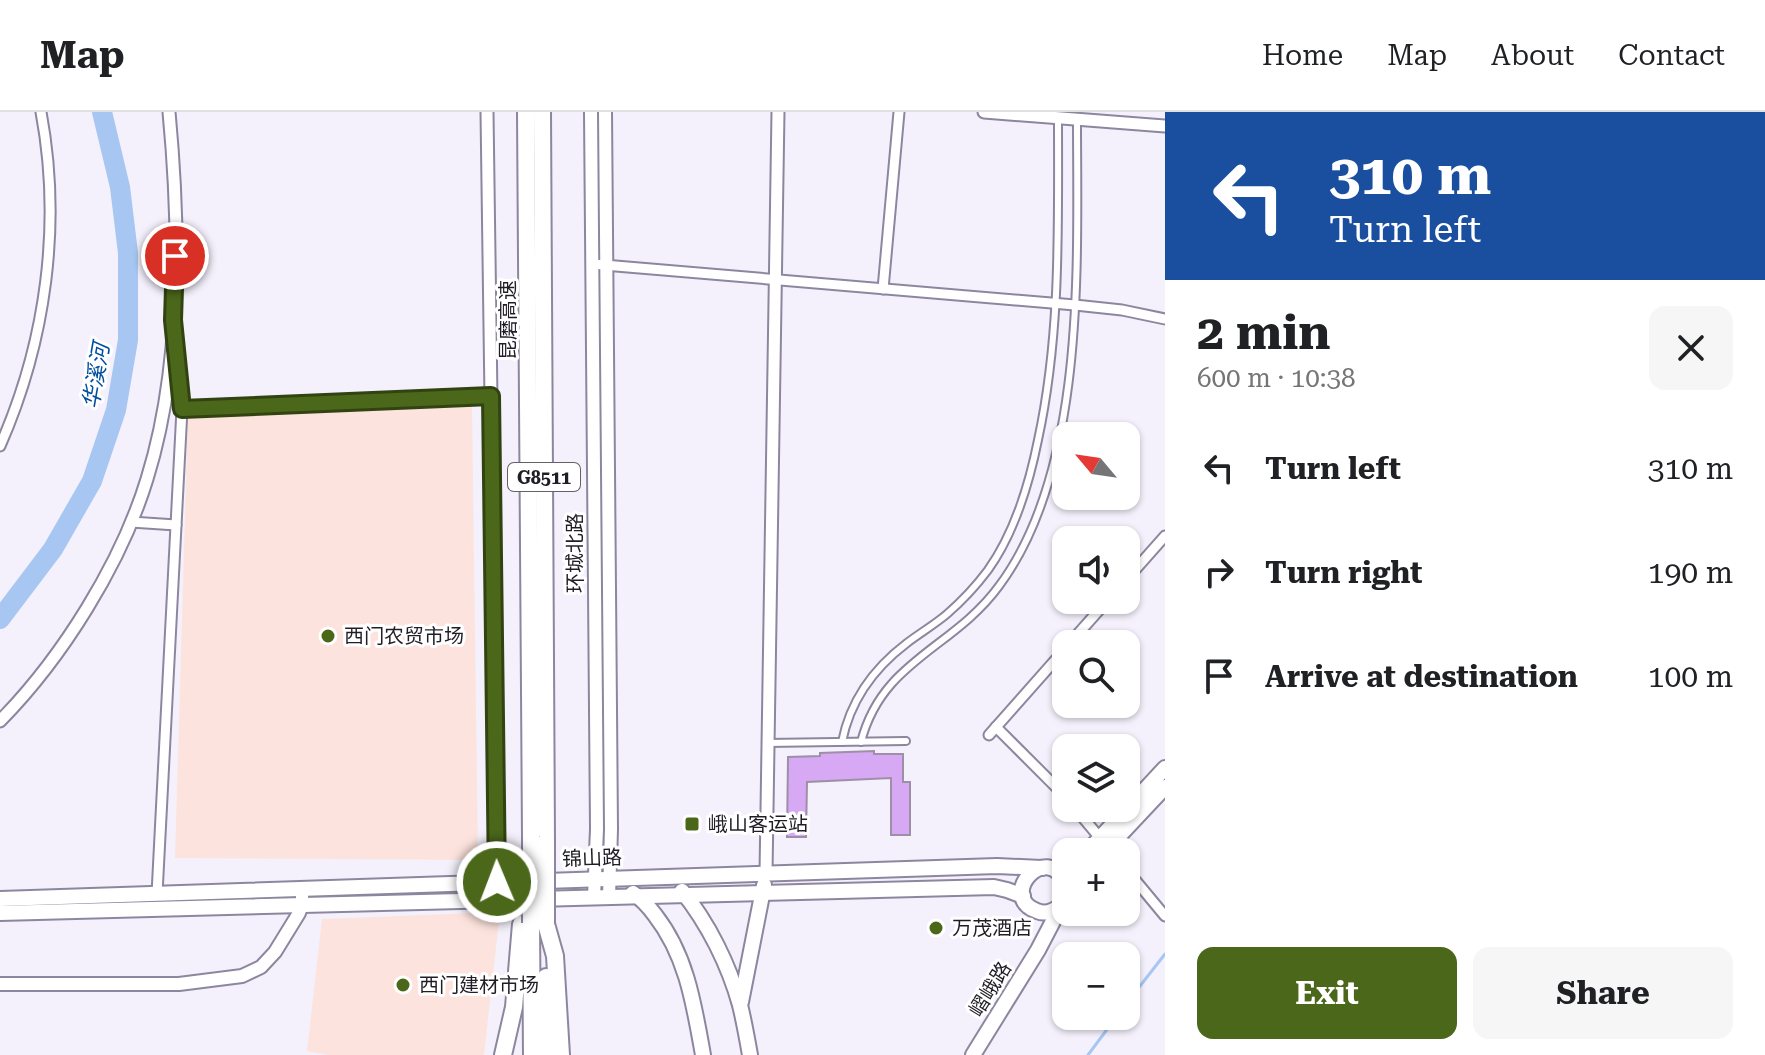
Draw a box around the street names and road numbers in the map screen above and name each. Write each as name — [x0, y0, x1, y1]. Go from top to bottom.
street label: 昆磨高速 — [496, 280, 520, 360]
road number: G8511 — [508, 463, 580, 491]
street label: 环城北路 — [563, 513, 587, 593]
street label: 锦山路 — [562, 845, 622, 871]
street label: 嶍峨路 — [964, 957, 1016, 1021]

